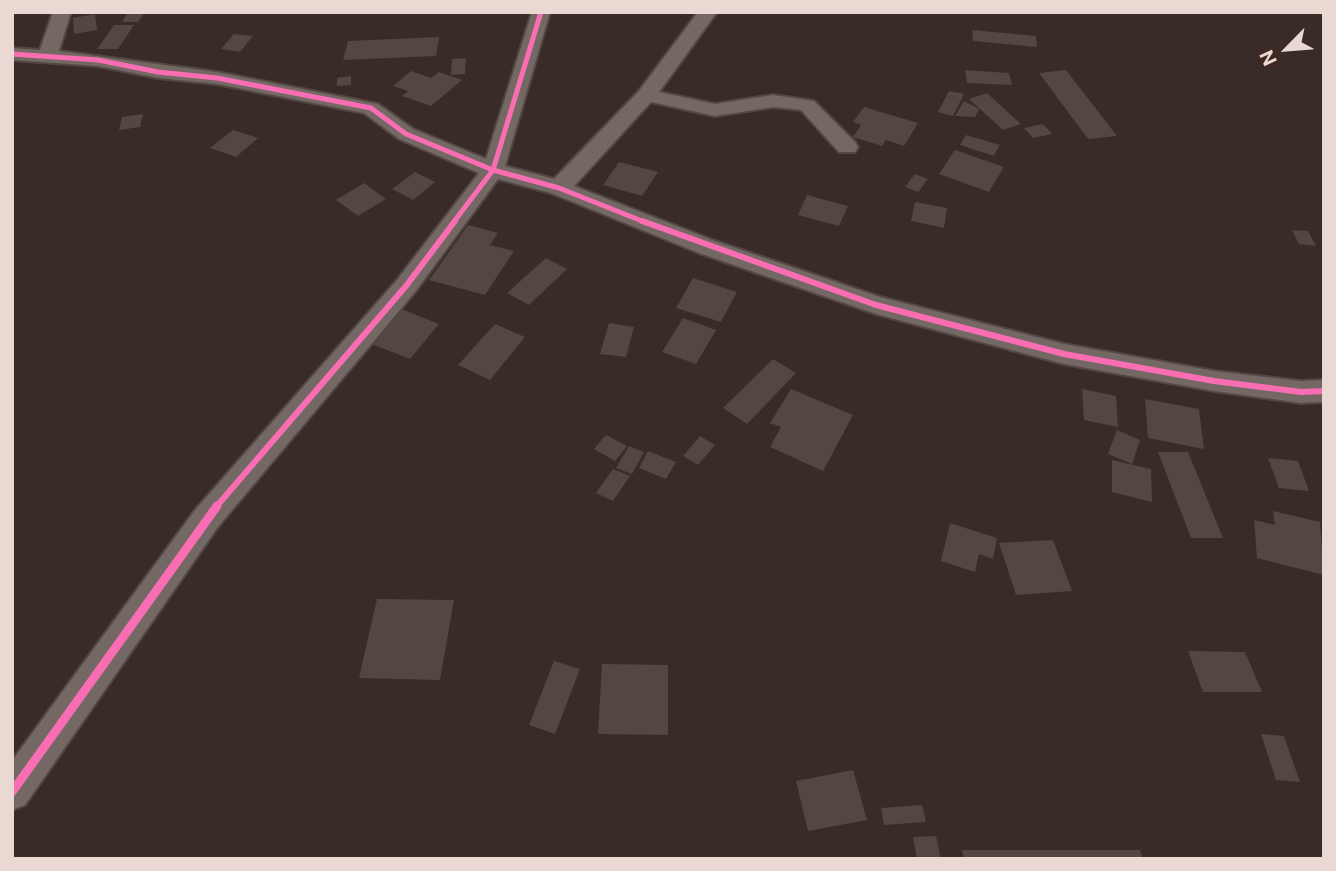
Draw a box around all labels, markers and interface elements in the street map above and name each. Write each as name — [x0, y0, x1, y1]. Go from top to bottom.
north arrow — [1252, 14, 1322, 84]
text: N — [1255, 46, 1281, 69]

